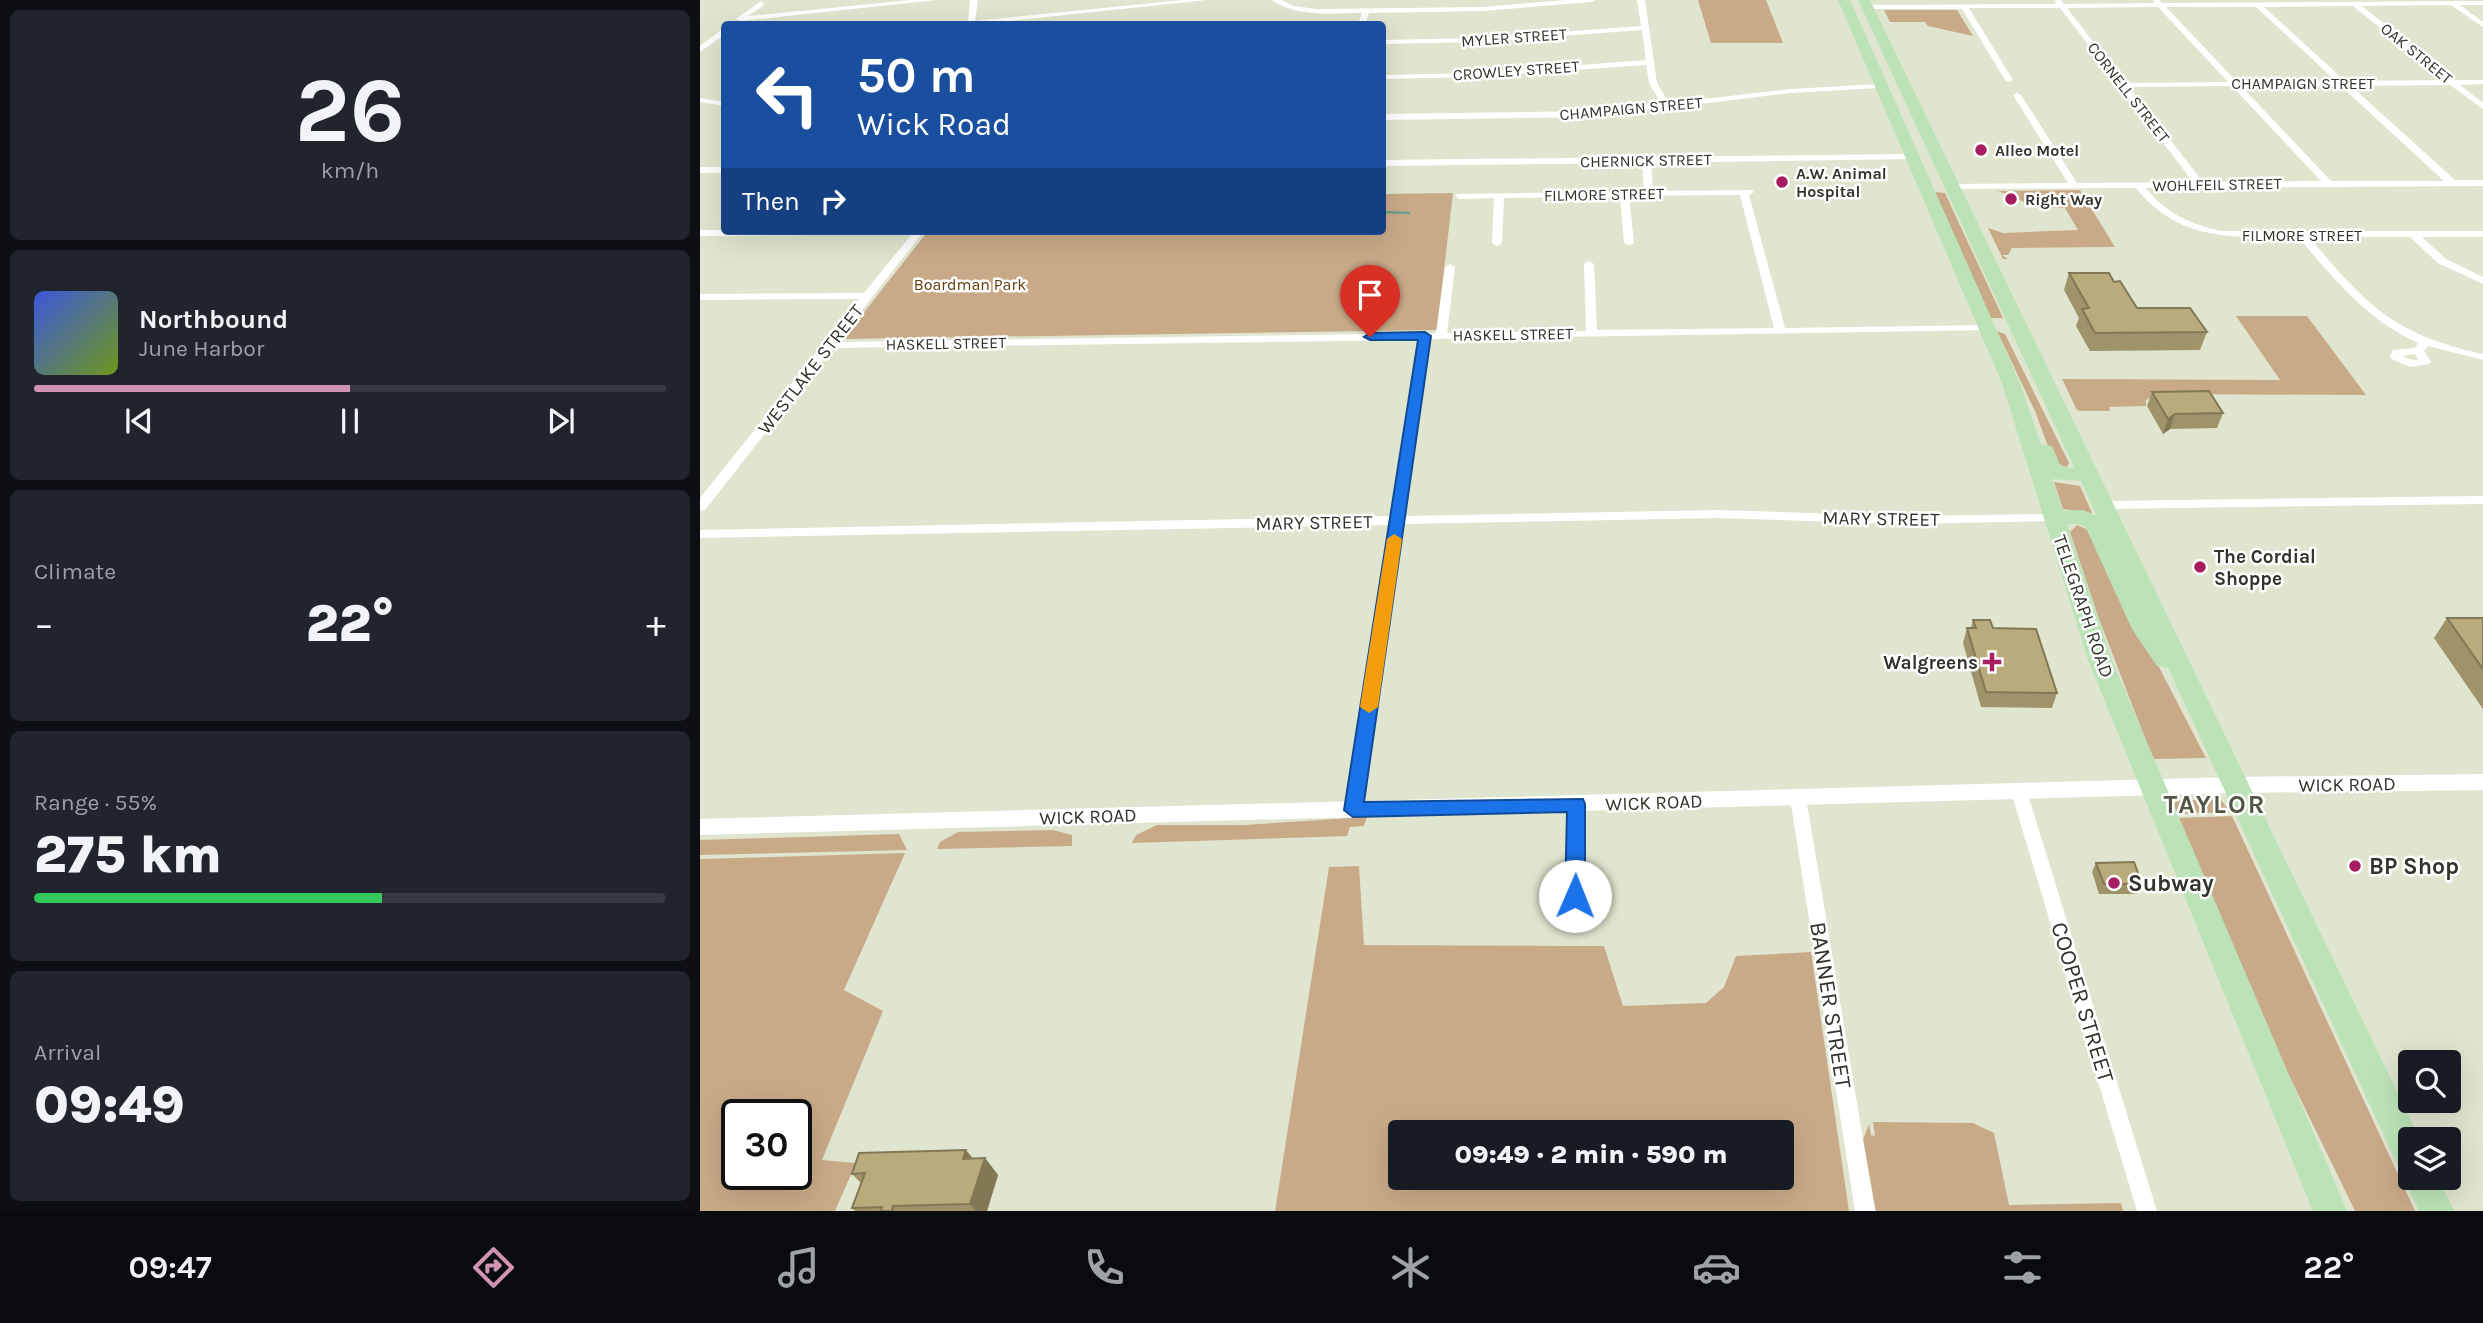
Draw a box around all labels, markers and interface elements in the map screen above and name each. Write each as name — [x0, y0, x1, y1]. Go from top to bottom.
street label: OAK STREET — [2377, 19, 2456, 88]
street label: MYLER STREET — [1461, 24, 1568, 51]
street label: CORNELL STREET — [2084, 38, 2174, 146]
text: 50 m — [857, 47, 975, 104]
icon: left — [742, 49, 833, 140]
street label: CROWLEY STREET — [1452, 57, 1580, 84]
text: 26 — [295, 58, 405, 164]
street label: CHAMPAIGN STREET — [2231, 74, 2375, 93]
street label: CHAMPAIGN STREET — [1559, 93, 1703, 124]
text: Wick Road — [857, 106, 1011, 143]
place label: Alleo Motel — [1995, 141, 2079, 160]
marker: Alleo Motel — [1973, 142, 1989, 158]
street label: CHERNICK STREET — [1580, 150, 1712, 171]
text: km/h — [321, 157, 379, 184]
place label: A.W. Animal Hospital — [1796, 164, 1887, 201]
marker: A.W. Animal Hospital — [1774, 174, 1790, 190]
street label: WOHLFEIL STREET — [2152, 174, 2282, 195]
icon: right — [814, 182, 852, 220]
street label: FILMORE STREET — [1544, 184, 1664, 205]
text: Then — [742, 186, 800, 217]
place label: Right Way — [2025, 190, 2102, 209]
marker: Right Way — [2003, 191, 2019, 207]
street label: FILMORE STREET — [2242, 226, 2362, 245]
pin — [1340, 265, 1400, 337]
park label: Boardman Park — [914, 275, 1026, 294]
icon: arrive — [1351, 276, 1389, 314]
street label: WESTLAKE STREET — [753, 300, 869, 439]
text: Northbound — [139, 304, 288, 335]
street label: HASKELL STREET — [1453, 324, 1573, 345]
street label: HASKELL STREET — [886, 333, 1006, 354]
text: June Harbor — [139, 335, 264, 362]
icon: previous — [120, 402, 158, 440]
icon: pause — [331, 402, 369, 440]
icon: next — [542, 402, 580, 440]
street label: MARY STREET — [1822, 507, 1940, 531]
street label: MARY STREET — [1255, 511, 1373, 535]
street label: TELEGRAPH ROAD — [2048, 532, 2118, 681]
place label: The Cordial Shoppe — [2214, 546, 2316, 590]
text: Climate — [34, 558, 116, 585]
marker: The Cordial Shoppe — [2192, 559, 2208, 575]
text: 22° — [306, 593, 394, 654]
text: − — [34, 602, 54, 647]
text: + — [646, 602, 666, 647]
place label: Walgreens — [1883, 652, 1978, 674]
marker: Walgreens — [1984, 654, 2000, 670]
street label: WICK ROAD — [2298, 773, 2396, 797]
text: Range · 55% — [34, 789, 157, 816]
district label: TAYLOR — [2164, 789, 2266, 820]
street label: WICK ROAD — [1605, 790, 1703, 816]
street label: WICK ROAD — [1039, 804, 1137, 830]
text: 275 km — [34, 824, 222, 885]
place label: BP Shop — [2369, 853, 2459, 880]
marker: BP Shop — [2347, 858, 2363, 874]
position arrow — [1538, 859, 1612, 933]
place label: Subway — [2128, 870, 2214, 897]
marker: Subway — [2106, 875, 2122, 891]
street label: COOPER STREET — [2045, 919, 2120, 1086]
street label: BANNER STREET — [1804, 920, 1857, 1091]
text: Arrival — [34, 1039, 101, 1066]
map controls — [2398, 1050, 2461, 1190]
button: search — [2398, 1050, 2461, 1113]
text: 09:49 — [34, 1074, 185, 1135]
speed limit sign: 30 — [721, 1099, 812, 1190]
button: layers — [2398, 1127, 2461, 1190]
text: 09:49 · 2 min · 590 m — [1454, 1139, 1728, 1170]
icon: directions — [469, 1243, 518, 1292]
icon: music — [774, 1243, 823, 1292]
icon: phone — [1080, 1243, 1129, 1292]
icon: climate — [1386, 1243, 1435, 1292]
icon: car — [1692, 1243, 1741, 1292]
icon: filters — [1998, 1243, 2047, 1292]
text: 09:47 — [128, 1249, 212, 1286]
text: 22° — [2303, 1249, 2354, 1286]

